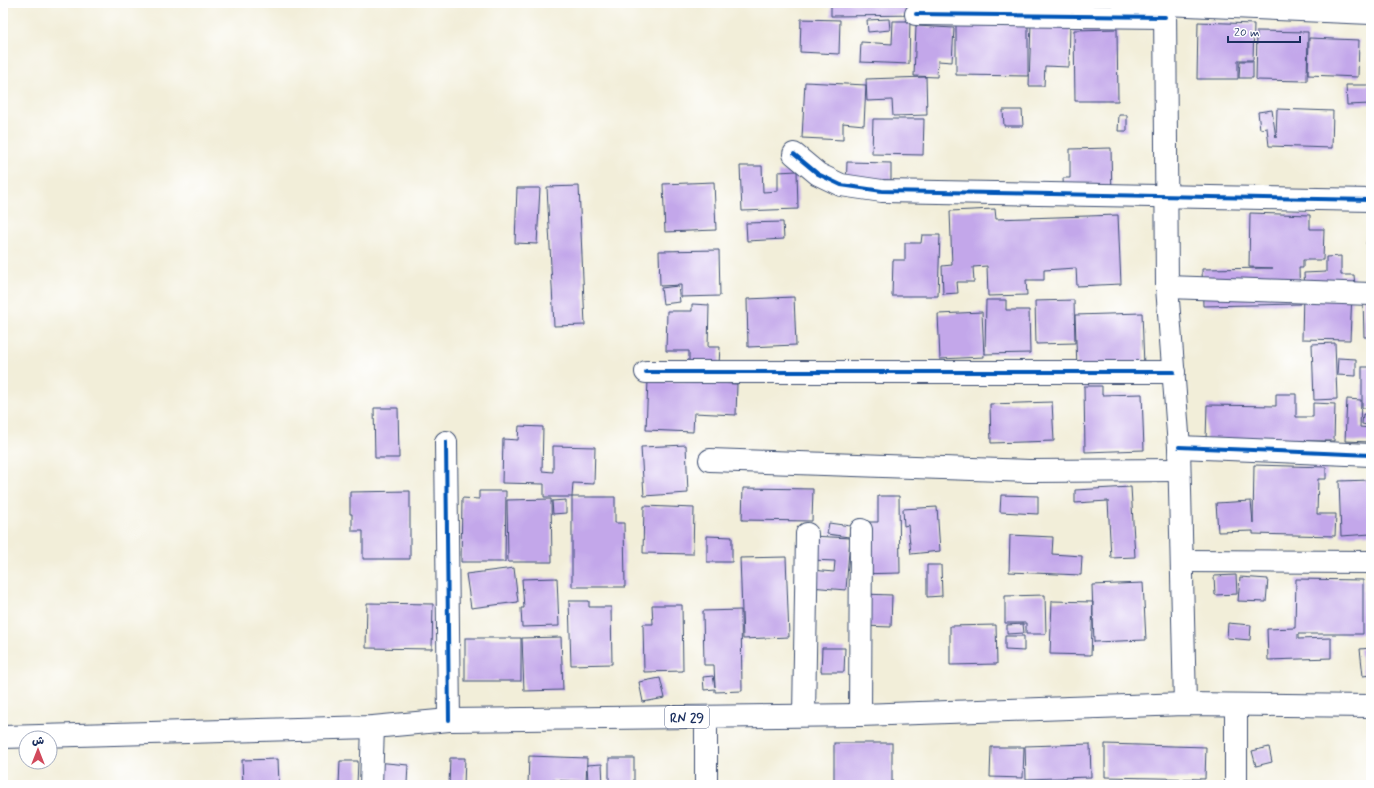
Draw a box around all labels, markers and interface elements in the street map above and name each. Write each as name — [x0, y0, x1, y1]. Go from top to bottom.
scale bar — [1228, 18, 1300, 44]
text: 20 m — [1234, 25, 1260, 41]
road number: RN 29 — [665, 706, 709, 728]
north arrow — [18, 730, 58, 770]
text: ش — [32, 734, 44, 748]

